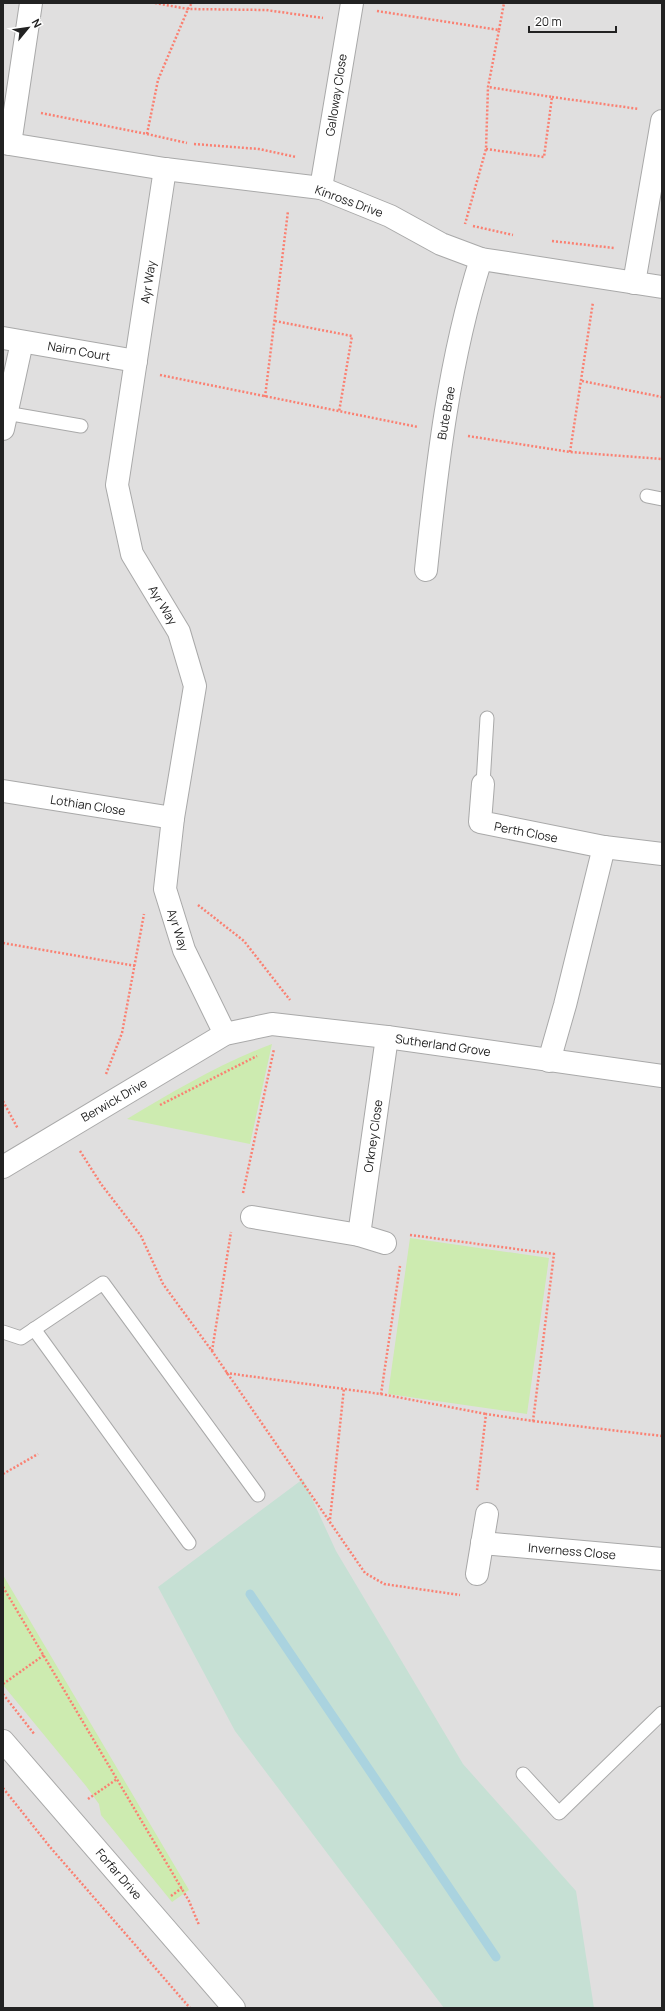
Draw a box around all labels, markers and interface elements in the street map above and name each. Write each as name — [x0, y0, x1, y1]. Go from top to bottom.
north arrow — [8, 8, 48, 48]
scale bar — [529, 8, 616, 34]
text: 20 m — [535, 13, 562, 30]
text: N — [29, 16, 46, 30]
street label: Galloway Close — [321, 53, 351, 137]
street label: Kinross Drive — [313, 181, 385, 221]
street label: Ayr Way — [136, 259, 160, 305]
street label: Nairn Court — [46, 337, 112, 365]
street label: Bute Brae — [433, 385, 459, 441]
street label: Ayr Way — [145, 582, 182, 629]
street label: Lothian Close — [49, 791, 127, 819]
street label: Perth Close — [493, 817, 559, 847]
street label: Ayr Way — [163, 907, 193, 954]
street label: Sutherland Grove — [394, 1030, 492, 1060]
street label: Berwick Drive — [78, 1074, 150, 1126]
street label: Orkney Close — [359, 1098, 387, 1174]
street label: Inverness Close — [527, 1539, 617, 1563]
street label: Forfar Drive — [92, 1845, 146, 1903]

